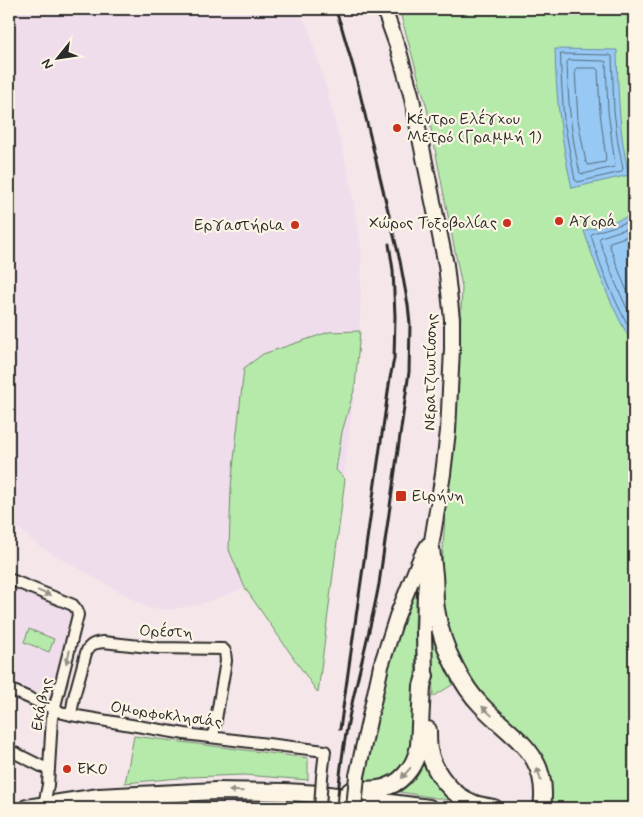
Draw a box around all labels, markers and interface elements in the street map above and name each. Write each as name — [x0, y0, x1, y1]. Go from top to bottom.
north arrow — [32, 32, 82, 82]
text: N — [37, 55, 58, 73]
place label: Κέντρο Ελέγχου Μετρό (Γραμμή 1) — [407, 108, 542, 148]
marker: Κέντρο Ελέγχου Μετρό (Γραμμή 1) — [391, 122, 403, 134]
place label: Αγορά — [569, 211, 617, 232]
place label: Χώρος Τοξοβολίας — [369, 213, 497, 234]
place label: Εργαστήρια — [194, 215, 285, 236]
marker: Αγορά — [553, 215, 565, 227]
marker: Χώρος Τοξοβολίας — [501, 217, 513, 229]
marker: Εργαστήρια — [289, 219, 301, 231]
street label: Νερατζιωτίσσης — [419, 313, 443, 431]
place label: Ειρήνη — [412, 486, 464, 507]
marker: Ειρήνη — [394, 489, 408, 503]
one-way arrow — [37, 590, 51, 598]
street label: Ορέστη — [139, 620, 193, 643]
one-way arrow — [63, 650, 71, 665]
street label: Εκάβης — [27, 676, 57, 732]
street label: Ομορφοκλησιάς — [109, 697, 223, 733]
one-way arrow — [481, 705, 493, 717]
place label: EKO — [77, 759, 108, 780]
marker: EKO — [61, 763, 73, 775]
one-way arrow — [400, 766, 412, 778]
one-way arrow — [535, 766, 543, 781]
one-way arrow — [228, 787, 244, 795]

